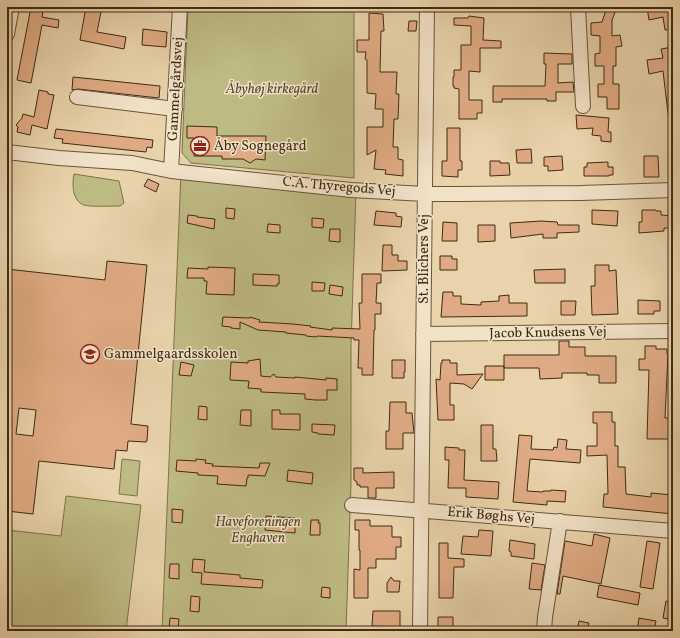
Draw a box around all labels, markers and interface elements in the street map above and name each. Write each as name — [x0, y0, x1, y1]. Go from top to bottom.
street label: Gammelgårdsvej — [164, 36, 188, 142]
park label: Åbyhøj kirkegård — [225, 80, 318, 99]
office icon: Åby Sognegård — [189, 135, 211, 157]
place label: Åby Sognegård — [214, 137, 307, 156]
street label: C.A. Thyregods Vej — [282, 173, 396, 201]
street label: St. Blichers Vej — [415, 214, 434, 304]
street label: Jacob Knudsens Vej — [489, 322, 607, 344]
school or university icon: Gammelgaardsskolen — [79, 343, 101, 365]
place label: Gammelgaardsskolen — [104, 345, 238, 364]
street label: Erik Bøghs Vej — [446, 503, 536, 529]
park label: Haveforeningen Enghaven — [215, 513, 301, 548]

